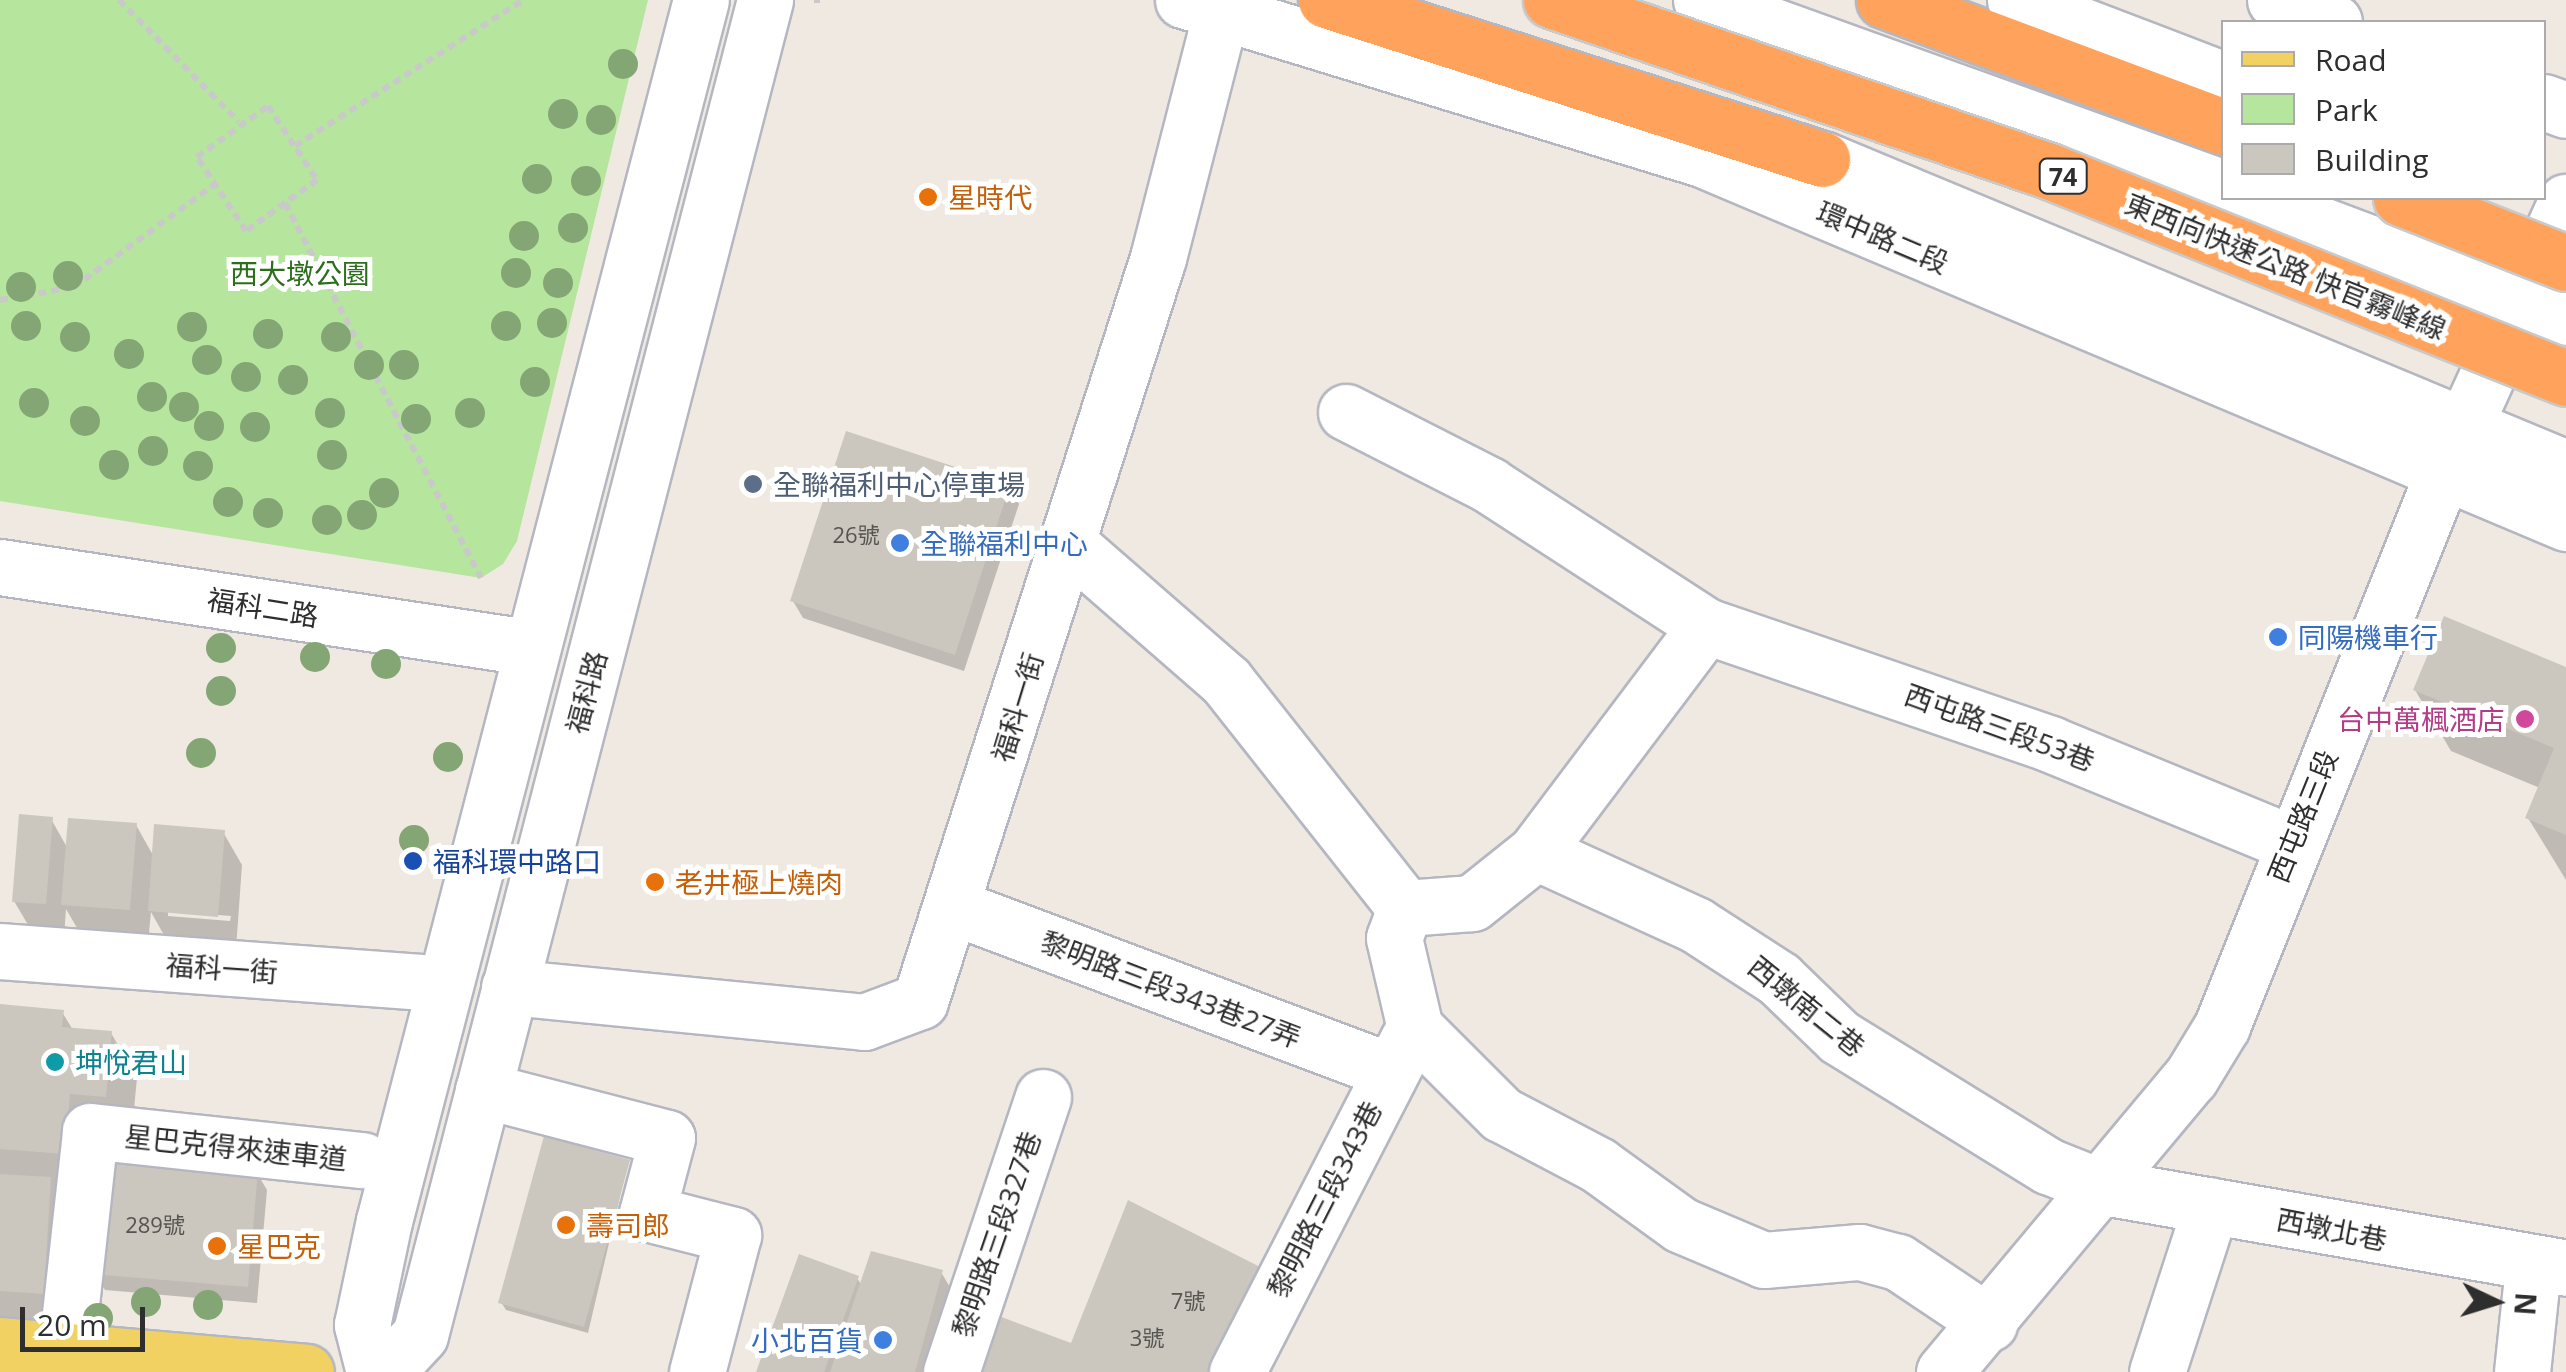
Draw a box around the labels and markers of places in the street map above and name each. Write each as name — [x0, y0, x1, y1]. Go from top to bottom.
place label: 星時代 — [948, 180, 1032, 214]
marker: 星時代 — [917, 186, 939, 208]
place label: 全聯福利中心停車場 — [773, 467, 1025, 501]
marker: 全聯福利中心停車場 — [742, 473, 764, 495]
place label: 全聯福利中心 — [920, 526, 1088, 560]
marker: 全聯福利中心 — [889, 532, 911, 554]
place label: 同陽機車行 — [2298, 620, 2438, 654]
marker: 同陽機車行 — [2267, 626, 2289, 648]
place label: 台中萬楓酒店 — [2337, 702, 2505, 736]
marker: 台中萬楓酒店 — [2514, 708, 2536, 730]
place label: 福科環中路口 — [433, 844, 601, 878]
marker: 福科環中路口 — [402, 850, 424, 872]
place label: 老井極上燒肉 — [675, 865, 843, 899]
marker: 老井極上燒肉 — [644, 871, 666, 893]
place label: 坤悅君山 — [75, 1045, 187, 1079]
marker: 坤悅君山 — [44, 1051, 66, 1073]
place label: 壽司郎 — [586, 1208, 670, 1242]
marker: 壽司郎 — [555, 1214, 577, 1236]
place label: 星巴克 — [237, 1229, 321, 1263]
marker: 星巴克 — [206, 1235, 228, 1257]
place label: 小北百貨 — [751, 1323, 863, 1357]
marker: 小北百貨 — [872, 1329, 894, 1351]

